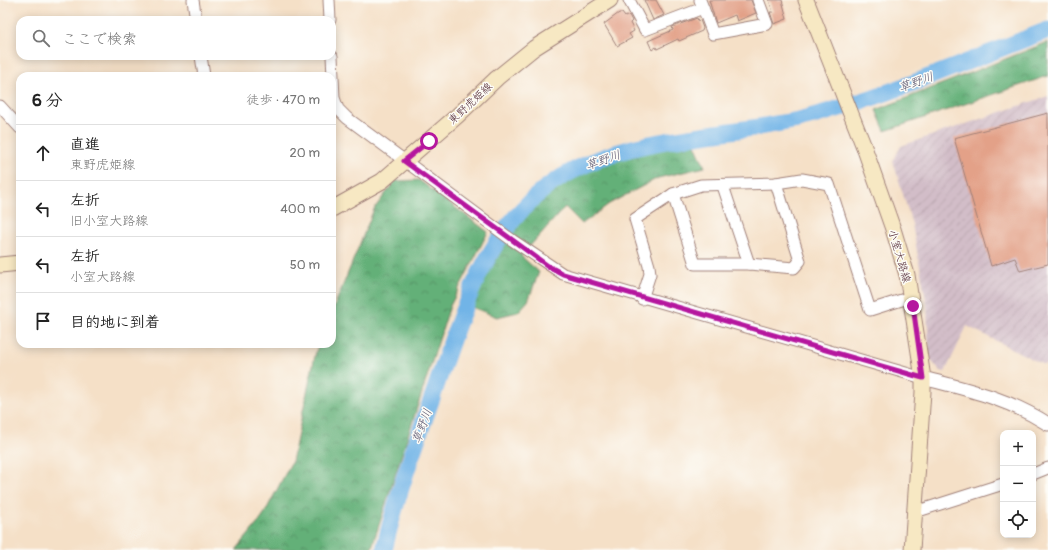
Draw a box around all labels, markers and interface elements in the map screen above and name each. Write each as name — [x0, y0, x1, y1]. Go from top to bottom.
search box — [16, 16, 336, 60]
icon: search — [30, 27, 52, 49]
text: ここで検索 — [62, 30, 137, 49]
water label: 草野川 — [897, 70, 936, 95]
street label: 東野虎姫線 — [446, 80, 495, 127]
text: 6 分 — [32, 90, 63, 111]
text: 徒歩 · 470 m — [246, 92, 320, 108]
route start — [420, 132, 438, 150]
text: 直進 — [70, 135, 100, 154]
icon: ahead — [32, 142, 54, 164]
text: 20 m — [289, 145, 320, 161]
water label: 草野川 — [584, 148, 623, 173]
text: 東野虎姫線 — [70, 157, 135, 173]
text: 左折 — [70, 191, 100, 210]
icon: left — [32, 198, 54, 220]
text: 400 m — [280, 201, 320, 217]
text: 旧小室大路線 — [70, 213, 148, 229]
street label: 小室大路線 — [886, 228, 913, 284]
text: 左折 — [70, 247, 100, 266]
icon: left — [32, 254, 54, 276]
text: 50 m — [290, 257, 320, 273]
text: 小室大路線 — [70, 269, 135, 285]
route end — [904, 297, 922, 315]
icon: arrive — [32, 310, 54, 332]
text: 目的地に到着 — [70, 313, 160, 332]
water label: 草野川 — [409, 407, 436, 446]
map controls — [1000, 430, 1036, 538]
button: + — [1000, 430, 1036, 466]
button: − — [1000, 466, 1036, 502]
button: locate — [1000, 502, 1036, 538]

